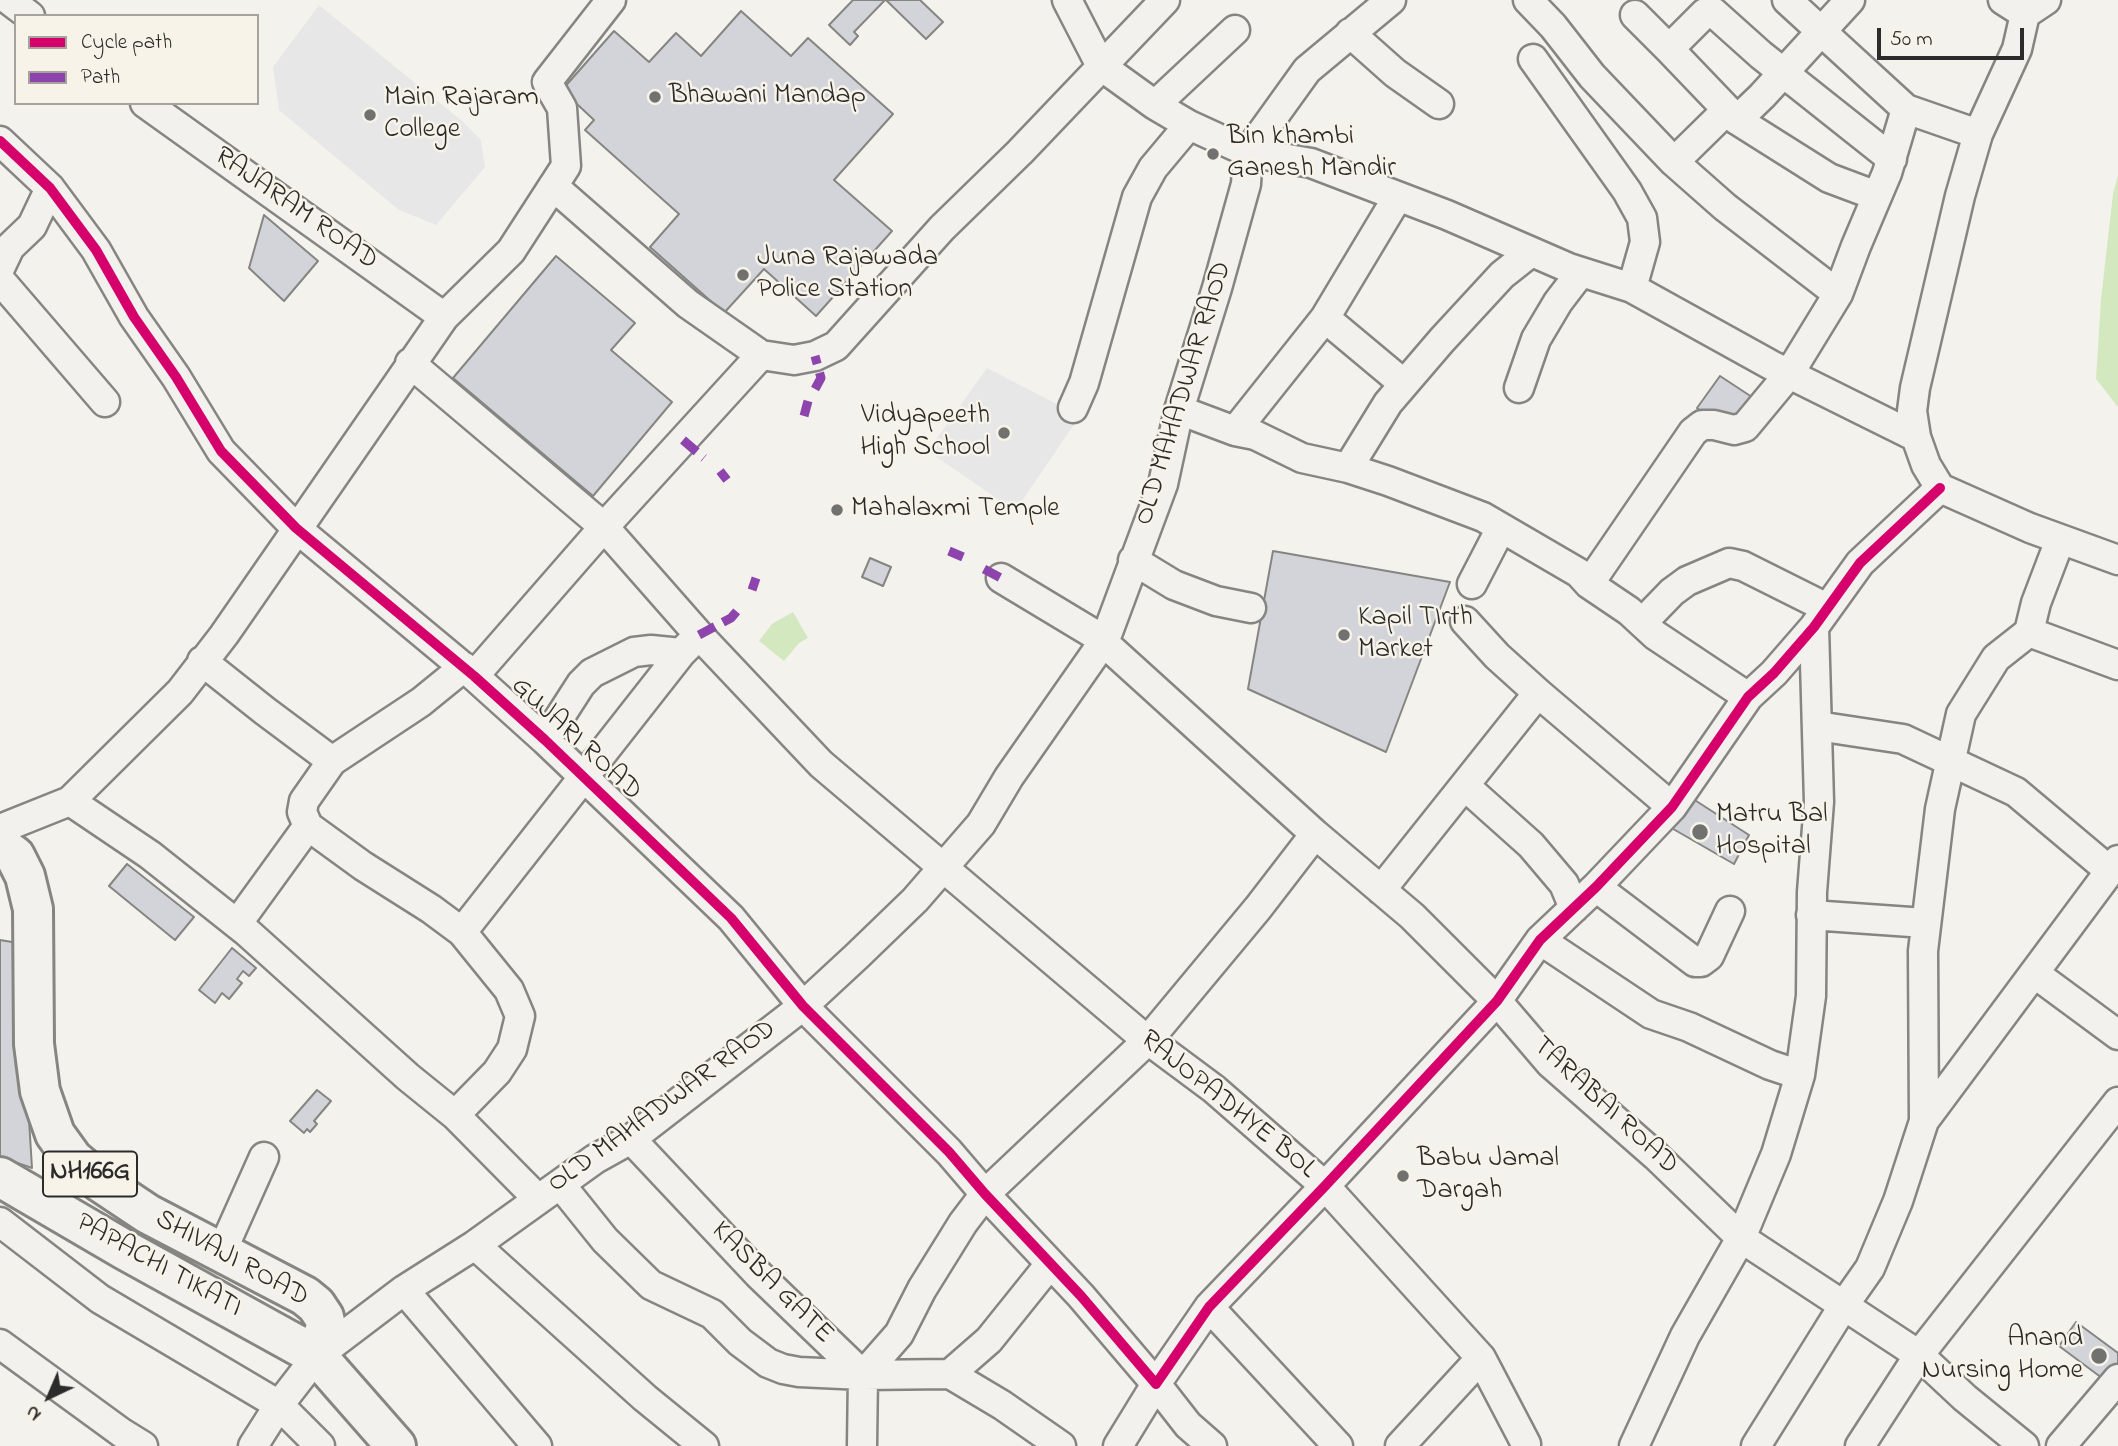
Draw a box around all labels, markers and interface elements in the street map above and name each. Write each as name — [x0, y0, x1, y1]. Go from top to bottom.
legend — [14, 14, 259, 105]
scale bar — [1880, 14, 2027, 58]
text: 50 m — [1890, 25, 1933, 55]
text: Cycle path — [81, 28, 172, 58]
text: Path — [81, 63, 120, 93]
place label: Bhawani Mandap — [669, 80, 866, 114]
place label: Main Rajaram College — [384, 82, 539, 148]
marker: Bhawani Mandap — [647, 89, 663, 105]
marker: Main Rajaram College — [362, 107, 378, 123]
place label: Bin khambi Ganesh Mandir — [1227, 121, 1396, 187]
street label: RAJARAM ROAD — [207, 141, 383, 279]
marker: Bin khambi Ganesh Mandir — [1205, 146, 1221, 162]
place label: Juna Rajawada Police Station — [757, 242, 938, 308]
street label: OLD MAHADWAR RAOD — [1129, 258, 1241, 530]
marker: Juna Rajawada Police Station — [735, 267, 751, 283]
place label: Vidyapeeth High School — [860, 400, 990, 466]
marker: Vidyapeeth High School — [996, 425, 1012, 441]
place label: Mahalaxmi Temple — [851, 493, 1060, 527]
marker: Mahalaxmi Temple — [829, 502, 845, 518]
place label: Kapil TIrth Market — [1358, 602, 1473, 668]
marker: Kapil TIrth Market — [1336, 627, 1352, 643]
street label: GUJARI ROAD — [502, 671, 648, 809]
place label: Matru Bal Hospital — [1716, 799, 1828, 865]
marker: Matru Bal Hospital — [1690, 822, 1710, 842]
street label: OLD MAHADWAR RAOD — [542, 1014, 784, 1202]
street label: RAJOPADHYE BOL — [1132, 1024, 1322, 1188]
street label: TARABAI ROAD — [1524, 1031, 1684, 1183]
place label: Babu Jamal Dargah — [1417, 1143, 1559, 1209]
road number: NH166G — [43, 1152, 137, 1196]
marker: Babu Jamal Dargah — [1395, 1168, 1411, 1184]
street label: SHIVAJI ROAD — [148, 1204, 314, 1316]
street label: PAPACHI TIKATI — [69, 1207, 247, 1327]
street label: KASBA GATE — [703, 1216, 839, 1352]
place label: Anand Nursing Home — [1922, 1323, 2083, 1389]
marker: Anand Nursing Home — [2089, 1346, 2109, 1366]
north arrow — [14, 1362, 84, 1432]
text: N — [20, 1398, 48, 1427]

